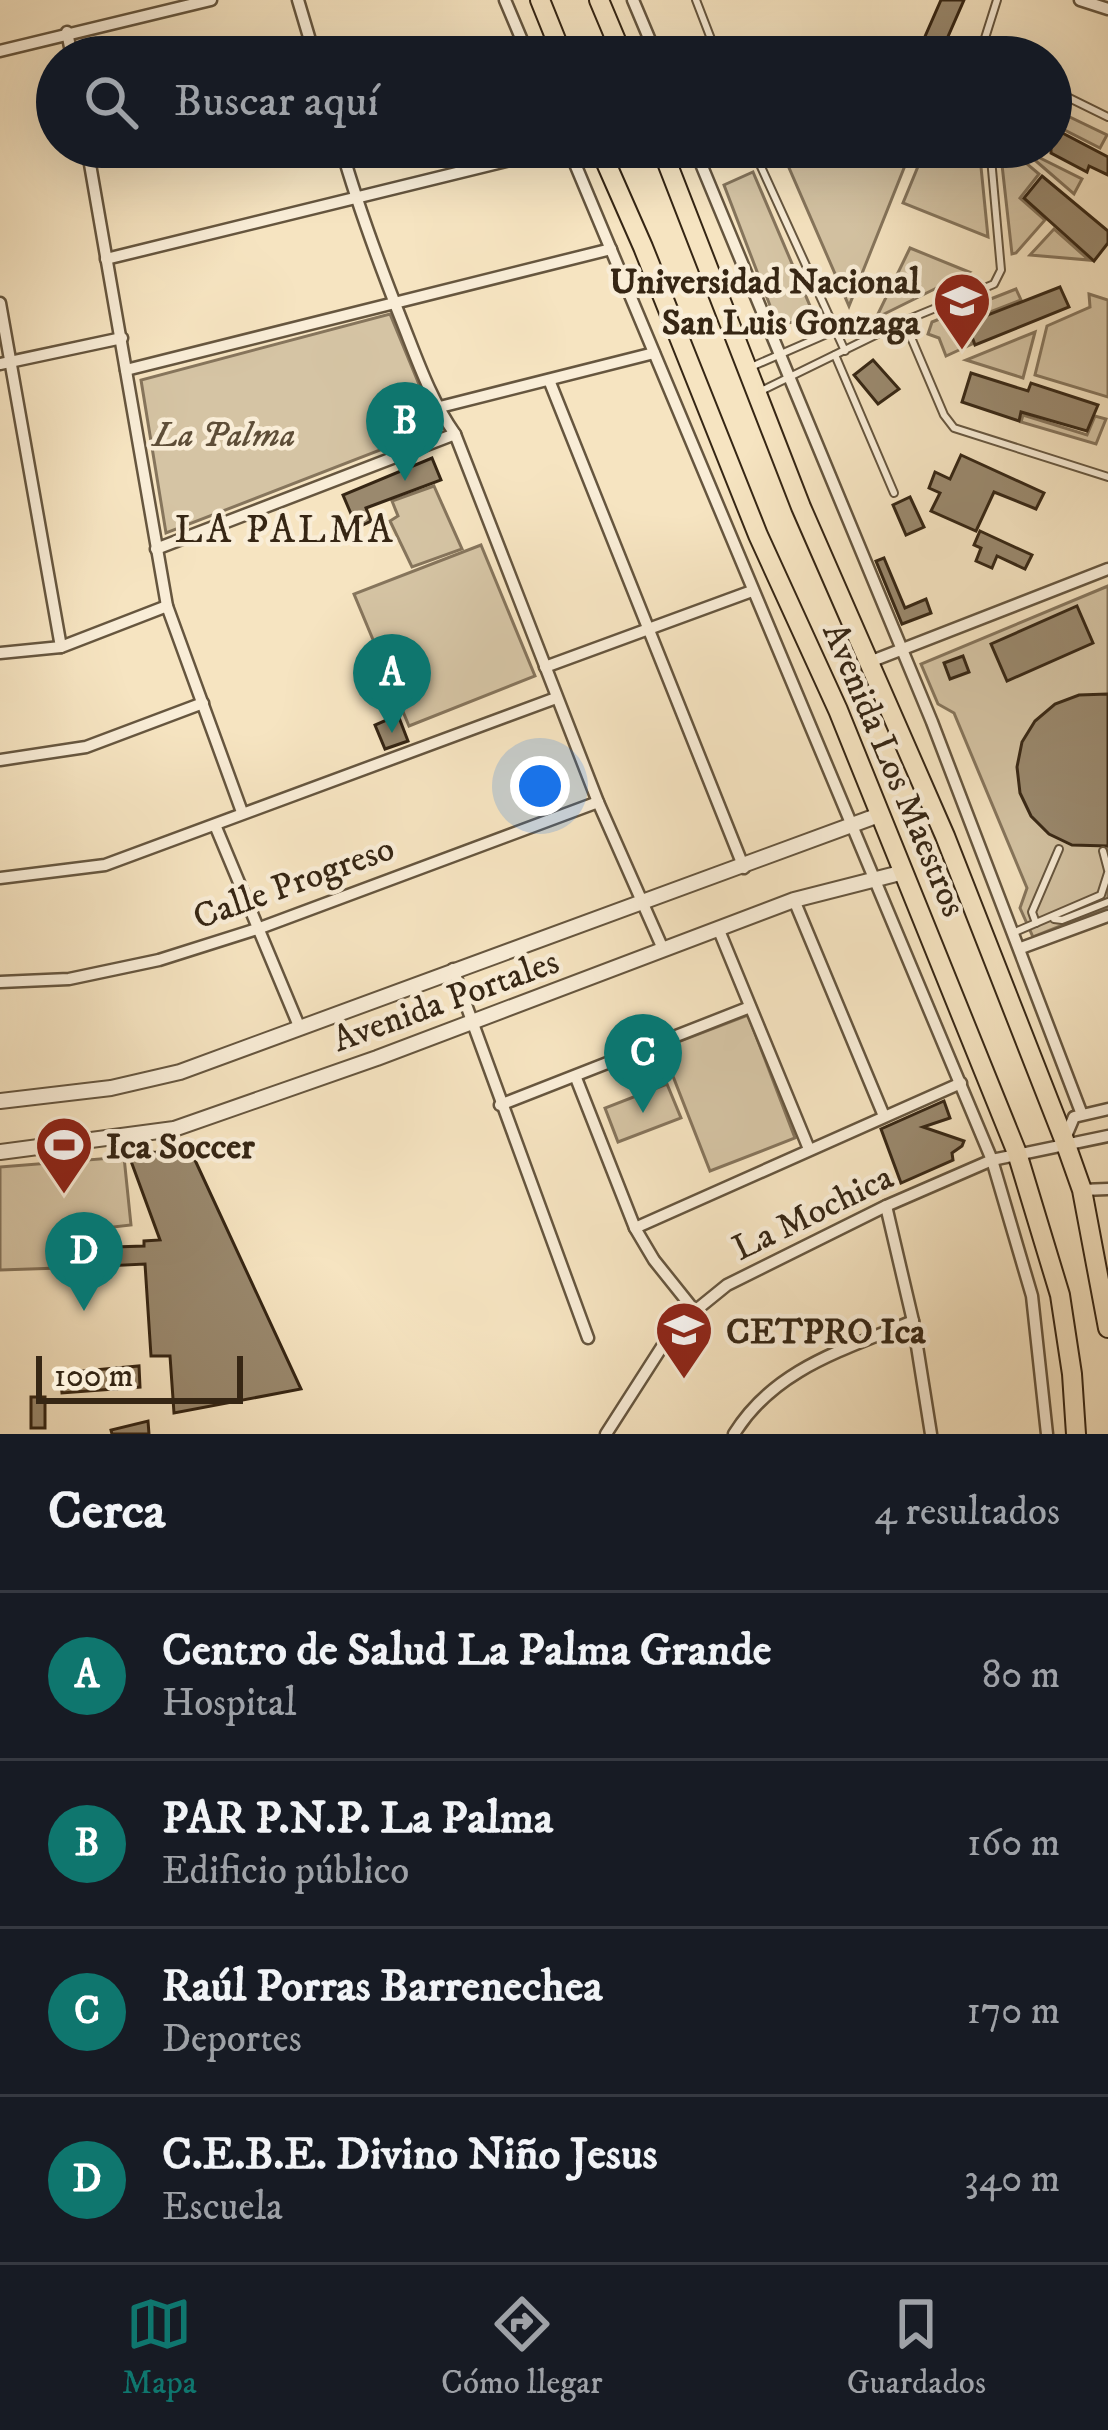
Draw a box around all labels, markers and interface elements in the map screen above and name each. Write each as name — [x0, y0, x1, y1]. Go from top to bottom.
search box — [36, 36, 1072, 168]
icon: search — [78, 69, 144, 135]
text: Buscar aquí — [174, 74, 379, 130]
place label: Universidad Nacional San Luis Gonzaga — [609, 260, 921, 346]
school or university icon: Universidad Nacional San Luis Gonzaga — [931, 270, 993, 352]
pin: B — [366, 382, 444, 481]
park label: La Palma — [150, 413, 296, 458]
district label: LA PALMA — [175, 506, 395, 555]
street label: Avenida Los Maestros — [812, 616, 976, 924]
pin: A — [353, 634, 431, 733]
your location — [510, 756, 570, 816]
street label: Calle Progreso — [187, 826, 400, 940]
street label: Avenida Portales — [327, 940, 565, 1063]
pin: C — [604, 1014, 682, 1113]
sports icon: Ica Soccer — [33, 1114, 95, 1196]
place label: Ica Soccer — [106, 1125, 255, 1170]
street label: La Mochica — [725, 1155, 901, 1271]
pin: D — [45, 1212, 123, 1311]
school or university icon: CETPRO Ica — [653, 1299, 715, 1381]
place label: CETPRO Ica — [726, 1310, 926, 1355]
scale bar — [36, 1350, 243, 1403]
text: 100 m — [54, 1356, 133, 1397]
text: Cerca — [48, 1480, 165, 1544]
text: 4 resultados — [875, 1488, 1060, 1537]
text: Centro de Salud La Palma Grande — [162, 1623, 771, 1679]
text: A — [75, 1651, 99, 1700]
text: 80 m — [982, 1651, 1060, 1700]
text: Hospital — [162, 1679, 296, 1728]
text: PAR P.N.P. La Palma — [162, 1791, 553, 1847]
text: B — [75, 1819, 99, 1868]
text: 160 m — [967, 1819, 1060, 1868]
text: Edificio público — [162, 1847, 409, 1896]
text: Raúl Porras Barrenechea — [162, 1959, 603, 2015]
text: C — [74, 1987, 100, 2036]
text: 170 m — [966, 1987, 1060, 2036]
text: Deportes — [162, 2015, 302, 2064]
text: C.E.B.E. Divino Niño Jesus — [162, 2127, 658, 2183]
text: D — [72, 2155, 102, 2204]
text: 340 m — [964, 2155, 1060, 2204]
text: Escuela — [162, 2183, 283, 2232]
tab: Mapa — [122, 2291, 197, 2404]
tab: Cómo llegar — [441, 2291, 603, 2404]
tab: Guardados — [847, 2291, 986, 2404]

